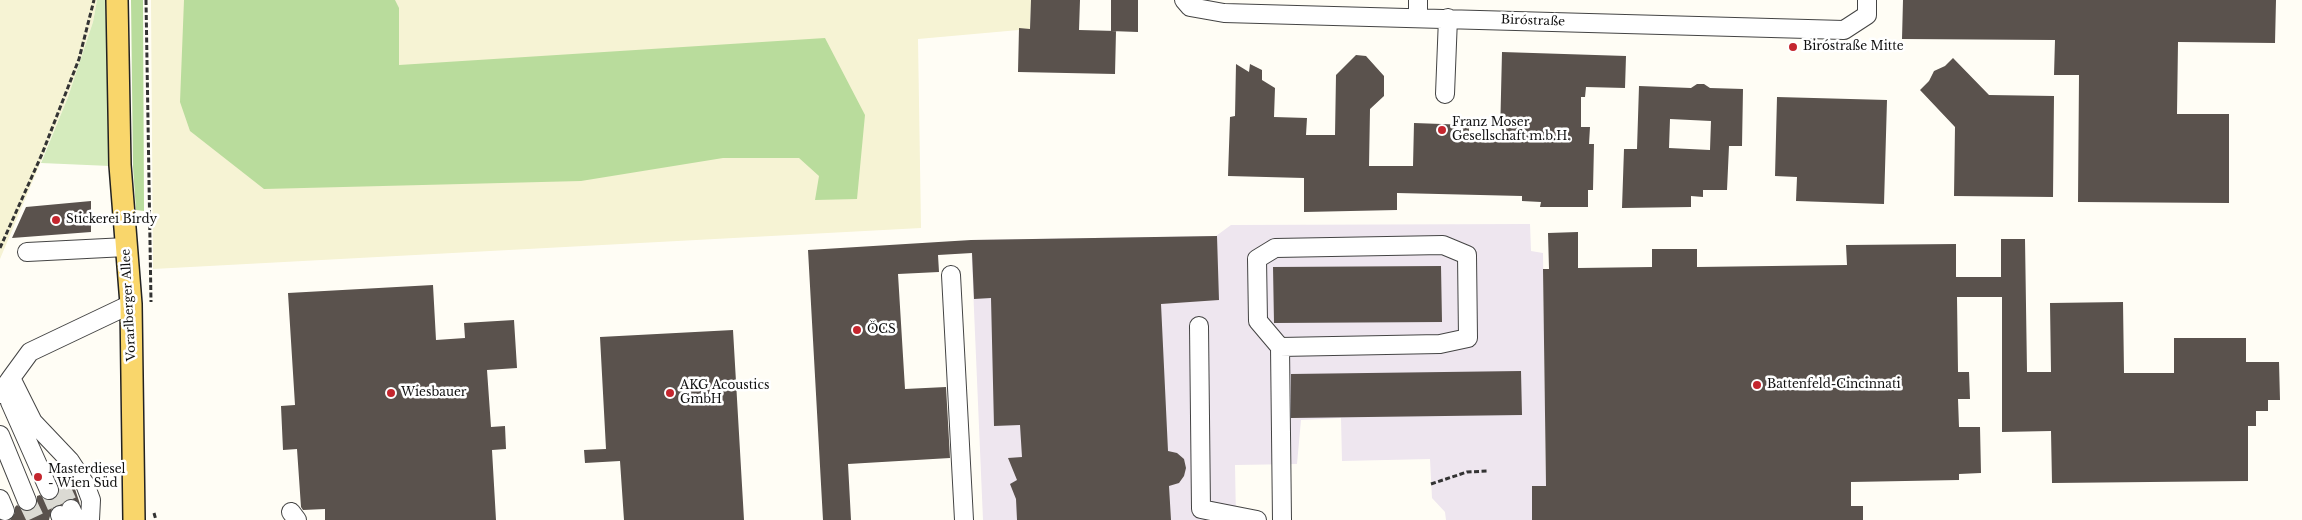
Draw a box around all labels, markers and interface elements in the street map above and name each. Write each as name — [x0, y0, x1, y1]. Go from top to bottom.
street label: Biróstraße — [1501, 13, 1565, 29]
place label: Biróstraße Mitte — [1803, 40, 1904, 54]
marker: Biróstraße Mitte — [1787, 41, 1799, 53]
place label: Franz Moser Gesellschaft m.b.H. — [1452, 116, 1571, 144]
marker: Franz Moser Gesellschaft m.b.H. — [1436, 124, 1448, 136]
place label: Stickerei Birdy — [66, 213, 157, 227]
marker: Stickerei Birdy — [50, 214, 62, 226]
street label: Vorarlberger Allee — [119, 248, 139, 362]
place label: ÖCS — [867, 323, 896, 337]
marker: ÖCS — [851, 324, 863, 336]
place label: Battenfeld-Cincinnati — [1767, 378, 1901, 392]
place label: AKG Acoustics GmbH — [680, 379, 769, 407]
marker: Battenfeld-Cincinnati — [1751, 379, 1763, 391]
place label: Wiesbauer — [401, 386, 467, 400]
marker: Wiesbauer — [385, 387, 397, 399]
marker: AKG Acoustics GmbH — [664, 387, 676, 399]
place label: Masterdiesel - Wien Süd — [48, 463, 125, 491]
marker: Masterdiesel - Wien Süd — [32, 471, 44, 483]

